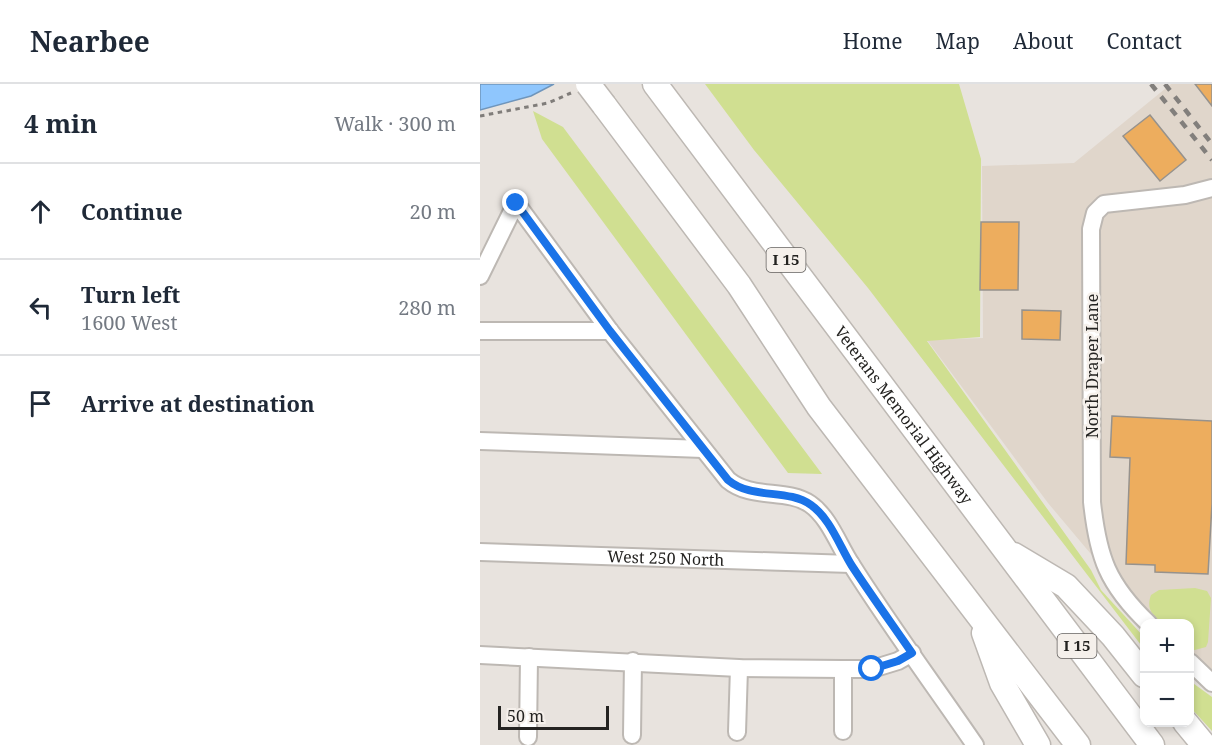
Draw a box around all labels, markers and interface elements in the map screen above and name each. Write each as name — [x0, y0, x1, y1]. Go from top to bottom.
text: Nearbee — [30, 22, 150, 60]
text: Home — [843, 27, 903, 55]
text: Map — [936, 27, 980, 55]
text: About — [1013, 27, 1074, 55]
text: Contact — [1107, 27, 1182, 55]
text: 4 min — [24, 105, 98, 141]
text: Walk · 300 m — [334, 110, 456, 137]
route end — [502, 189, 528, 215]
icon: ahead — [24, 195, 57, 228]
text: Continue — [81, 196, 183, 226]
text: 20 m — [410, 198, 456, 225]
road number: I 15 — [766, 248, 806, 272]
text: Turn left — [81, 279, 180, 309]
icon: left — [24, 291, 57, 324]
text: 280 m — [398, 294, 456, 321]
street label: North Draper Lane — [1081, 294, 1103, 438]
text: 1600 West — [81, 309, 177, 336]
street label: Veterans Memorial Highway — [830, 321, 979, 509]
icon: arrive — [24, 387, 57, 420]
text: Arrive at destination — [81, 388, 315, 418]
street label: West 250 North — [607, 545, 725, 571]
map controls — [1140, 619, 1194, 727]
button: + — [1140, 619, 1194, 673]
road number: I 15 — [1058, 634, 1096, 658]
route start — [858, 655, 884, 681]
button: − — [1140, 673, 1194, 727]
scale bar — [498, 703, 609, 730]
text: 50 m — [507, 705, 544, 727]

